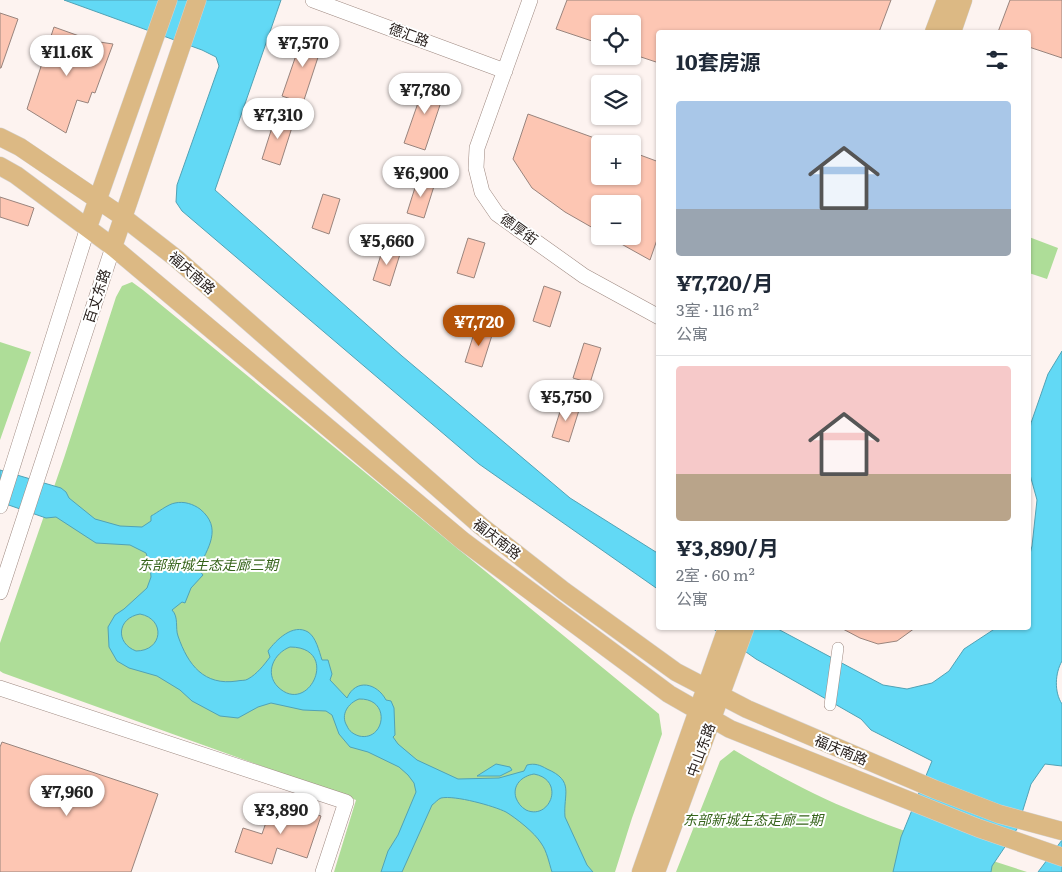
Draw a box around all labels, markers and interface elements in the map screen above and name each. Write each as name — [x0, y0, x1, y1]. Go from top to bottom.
map controls — [591, 15, 641, 245]
button: locate — [591, 15, 641, 65]
street label: 德汇路 — [386, 17, 432, 51]
pin: ¥7,570 — [262, 26, 344, 68]
text: ¥7,570 — [277, 30, 329, 54]
pin: ¥11.6K — [26, 34, 108, 77]
text: ¥11.6K — [41, 39, 93, 63]
text: 10套房源 — [676, 45, 761, 76]
icon: filters — [983, 46, 1011, 74]
pin: ¥7,780 — [384, 72, 466, 115]
button: layers — [591, 75, 641, 125]
text: ¥7,780 — [400, 77, 450, 101]
pin: ¥7,310 — [237, 98, 319, 140]
text: ¥7,310 — [253, 102, 303, 126]
icon: home — [799, 133, 889, 223]
button: + — [591, 135, 641, 185]
pin: ¥6,900 — [380, 156, 462, 198]
text: ¥6,900 — [393, 160, 449, 184]
button: − — [591, 195, 641, 245]
street label: 德厚街 — [497, 208, 542, 249]
pin: ¥5,660 — [346, 224, 428, 266]
text: ¥5,660 — [360, 228, 414, 252]
street label: 福庆南路 — [165, 246, 220, 298]
street label: 百丈东路 — [78, 266, 114, 325]
text: ¥7,720/月 — [676, 266, 773, 297]
text: 3室 · 116 m² — [676, 297, 759, 321]
pin: ¥7,720 — [438, 304, 520, 347]
text: ¥7,720 — [454, 309, 504, 333]
text: 公寓 — [676, 321, 708, 345]
pin: ¥5,750 — [525, 380, 607, 422]
text: ¥5,750 — [540, 384, 592, 408]
icon: home — [799, 399, 889, 489]
street label: 福庆南路 — [469, 513, 526, 563]
text: ¥3,890/月 — [676, 531, 779, 562]
park label: 东部新城生态走廊三期 — [138, 554, 280, 574]
text: 2室 · 60 m² — [676, 562, 755, 586]
text: 公寓 — [676, 586, 708, 610]
street label: 中山东路 — [681, 720, 719, 779]
street label: 福庆南路 — [812, 729, 871, 769]
pin: ¥7,960 — [26, 774, 108, 817]
text: ¥7,960 — [41, 779, 93, 803]
pin: ¥3,890 — [240, 792, 322, 835]
text: ¥3,890 — [254, 797, 308, 821]
park label: 东部新城生态走廊二期 — [683, 809, 825, 829]

